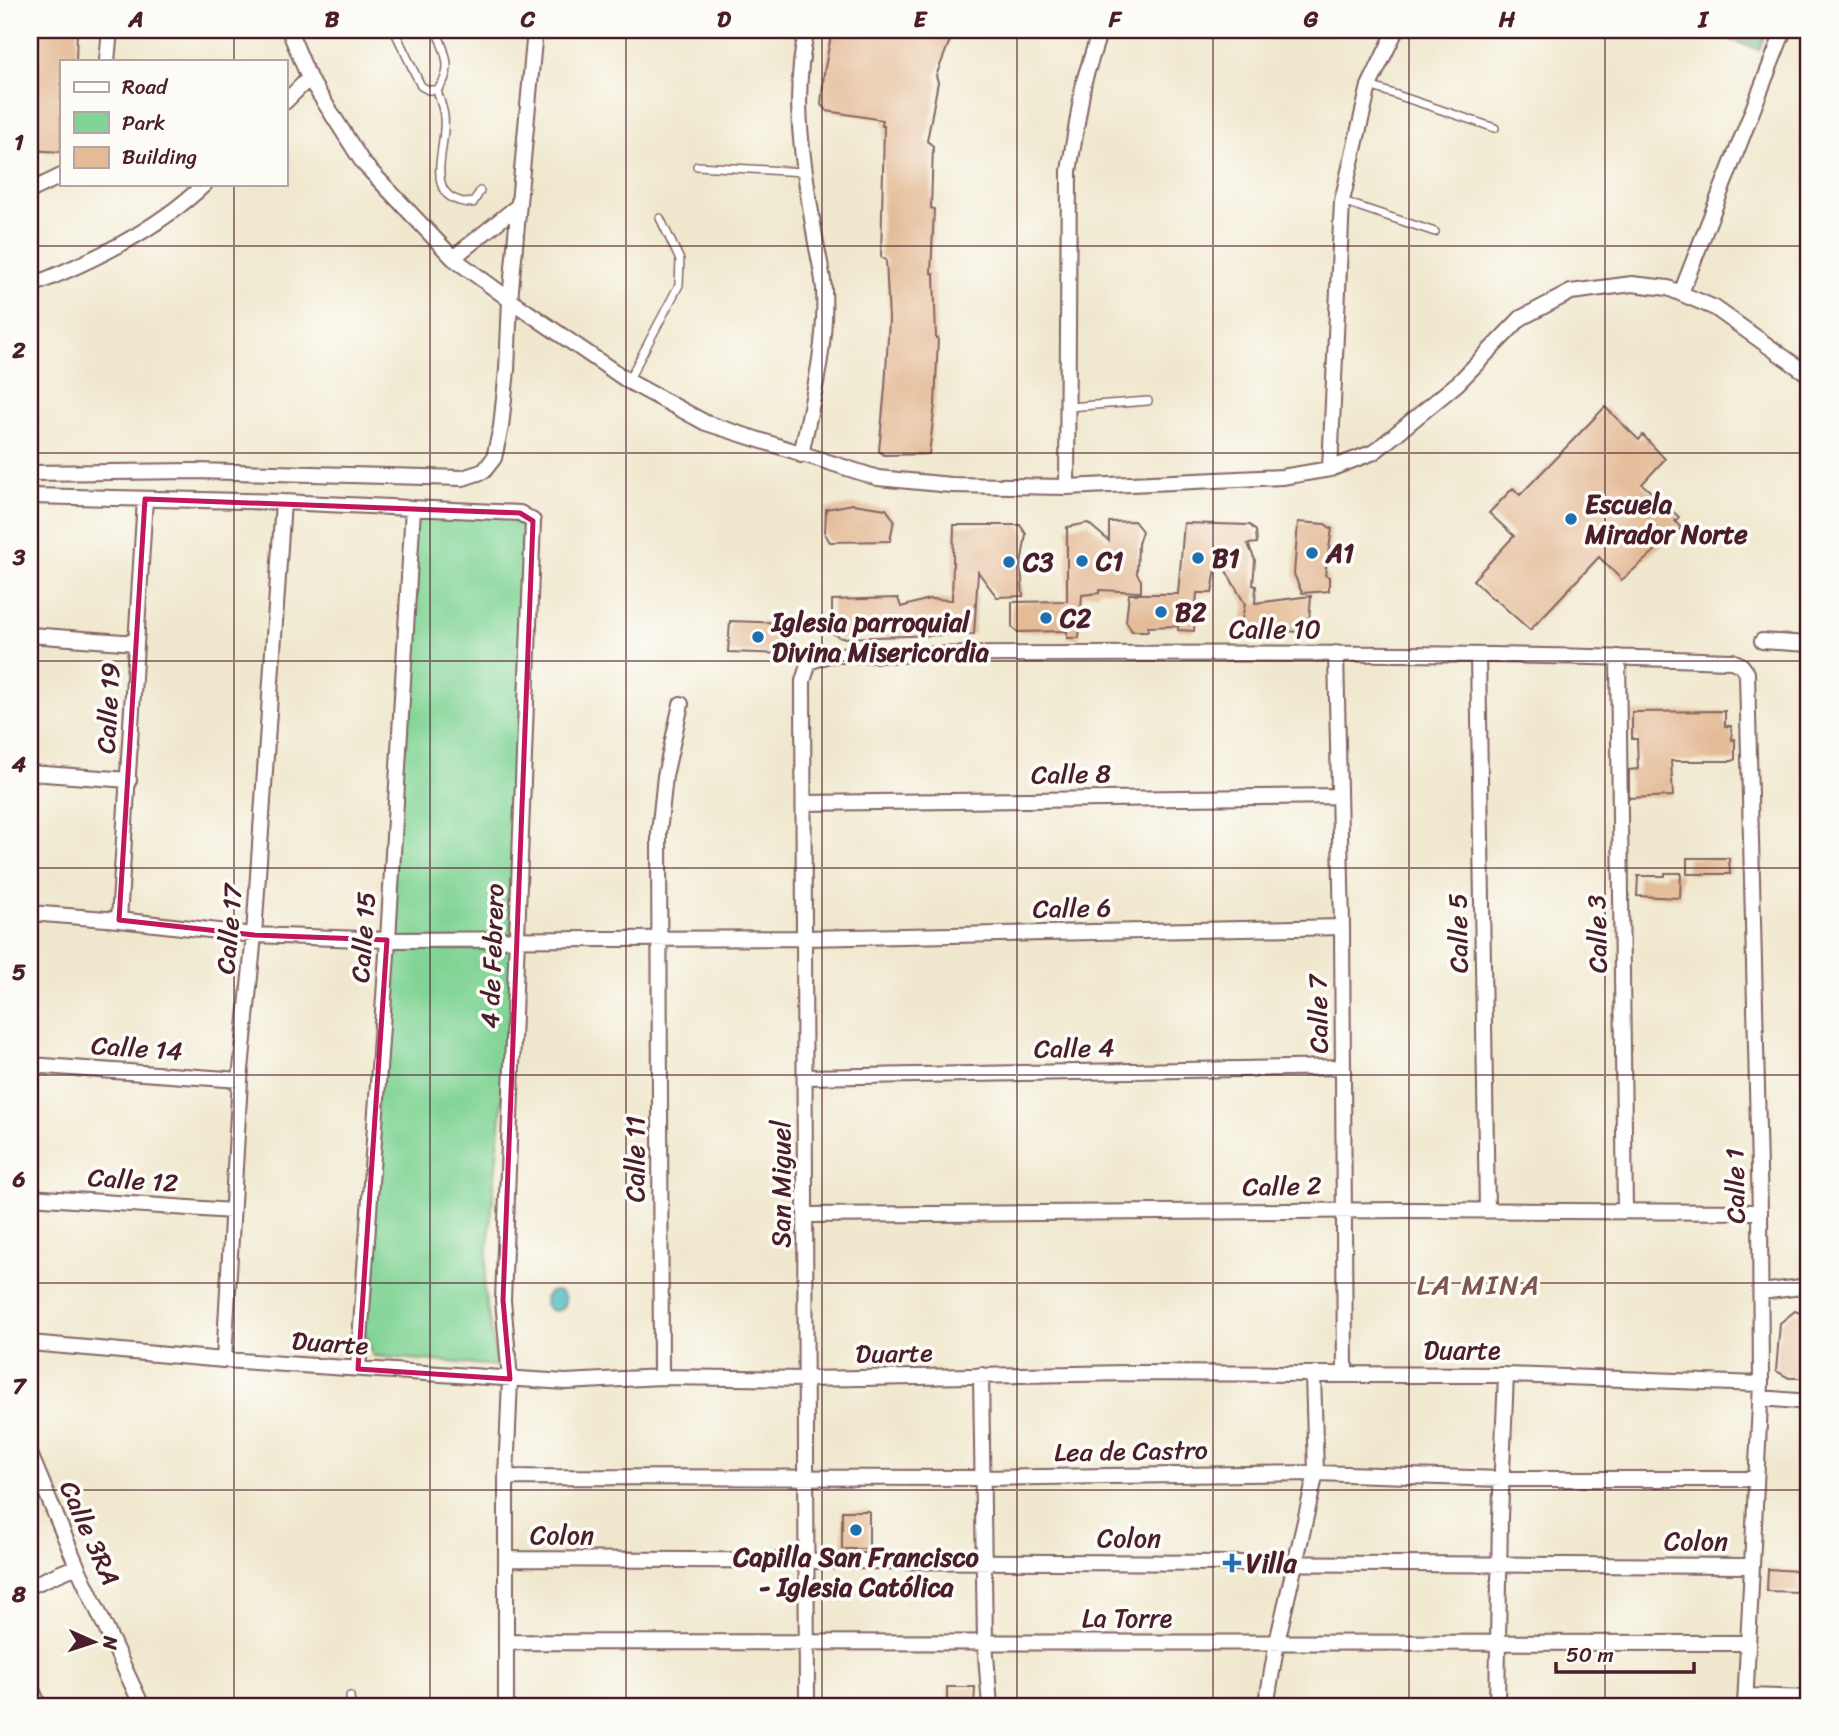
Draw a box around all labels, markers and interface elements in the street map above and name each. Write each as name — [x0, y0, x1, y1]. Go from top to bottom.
text: A — [127, 0, 144, 40]
text: B — [325, 0, 340, 40]
text: C — [520, 0, 536, 40]
text: D — [717, 0, 732, 40]
text: E — [914, 0, 929, 40]
text: F — [1108, 0, 1123, 40]
text: G — [1303, 0, 1319, 40]
text: H — [1498, 0, 1516, 40]
text: I — [1697, 0, 1709, 40]
legend — [60, 60, 287, 186]
text: Road — [122, 68, 169, 106]
text: Park — [122, 104, 165, 142]
text: 1 — [14, 122, 24, 163]
text: Building — [122, 138, 198, 176]
text: 2 — [11, 330, 26, 371]
place label: Escuela Mirador Norte — [1584, 481, 1748, 557]
marker: Escuela Mirador Norte — [1563, 511, 1579, 527]
place label: A1 — [1325, 530, 1354, 576]
place label: B1 — [1212, 535, 1240, 581]
text: 3 — [12, 537, 26, 578]
place label: C1 — [1095, 538, 1123, 584]
place label: C3 — [1022, 539, 1054, 585]
marker: A1 — [1304, 545, 1320, 561]
marker: B1 — [1190, 550, 1206, 566]
marker: C1 — [1074, 553, 1090, 569]
marker: C3 — [1001, 554, 1017, 570]
place label: B2 — [1175, 589, 1206, 635]
place label: C2 — [1059, 595, 1091, 641]
place label: Iglesia parroquial Divina Misericordia — [770, 599, 990, 675]
marker: B2 — [1153, 604, 1169, 620]
street label: Calle 10 — [1229, 606, 1321, 652]
marker: C2 — [1038, 610, 1054, 626]
marker: Iglesia parroquial Divina Misericordia — [750, 629, 766, 645]
street label: Calle 19 — [83, 661, 133, 755]
text: 4 — [11, 744, 27, 785]
street label: Calle 8 — [1031, 750, 1112, 798]
street label: Calle 17 — [202, 880, 256, 976]
street label: 4 de Febrero — [466, 883, 518, 1029]
street label: Calle 6 — [1032, 884, 1112, 932]
street label: Calle 15 — [337, 890, 389, 984]
street label: Calle 5 — [1434, 892, 1482, 973]
street label: Calle 3 — [1573, 894, 1621, 974]
text: 5 — [12, 952, 26, 993]
street label: Calle 7 — [1294, 972, 1342, 1054]
street label: Calle 14 — [90, 1022, 184, 1074]
street label: Calle 4 — [1033, 1024, 1115, 1072]
street label: Calle 11 — [612, 1116, 658, 1202]
street label: San Miguel — [758, 1120, 804, 1248]
street label: Calle 1 — [1711, 1148, 1759, 1224]
street label: Calle 12 — [86, 1154, 180, 1206]
text: 6 — [11, 1159, 26, 1200]
street label: Calle 2 — [1242, 1162, 1322, 1210]
district label: LA MINA — [1417, 1260, 1541, 1309]
street label: Duarte — [290, 1317, 371, 1369]
street label: Duarte — [1423, 1327, 1501, 1373]
street label: Duarte — [855, 1329, 933, 1377]
text: 7 — [12, 1366, 27, 1407]
street label: Lea de Castro — [1054, 1427, 1208, 1475]
street label: Calle 3RA — [46, 1473, 134, 1593]
street label: Colon — [530, 1512, 594, 1558]
street label: Colon — [1097, 1515, 1161, 1561]
street label: Colon — [1664, 1518, 1728, 1564]
marker: Capilla San Francisco - Iglesia Católica — [848, 1522, 864, 1538]
place label: Capilla San Francisco - Iglesia Católica — [732, 1534, 979, 1610]
place label: Villa — [1246, 1540, 1297, 1586]
marker: Villa — [1224, 1555, 1240, 1571]
text: 8 — [11, 1574, 26, 1615]
street label: La Torre — [1082, 1595, 1173, 1641]
north arrow — [60, 1606, 130, 1676]
scale bar — [1556, 1631, 1694, 1675]
text: N — [94, 1634, 127, 1651]
text: 50 m — [1566, 1636, 1614, 1674]

